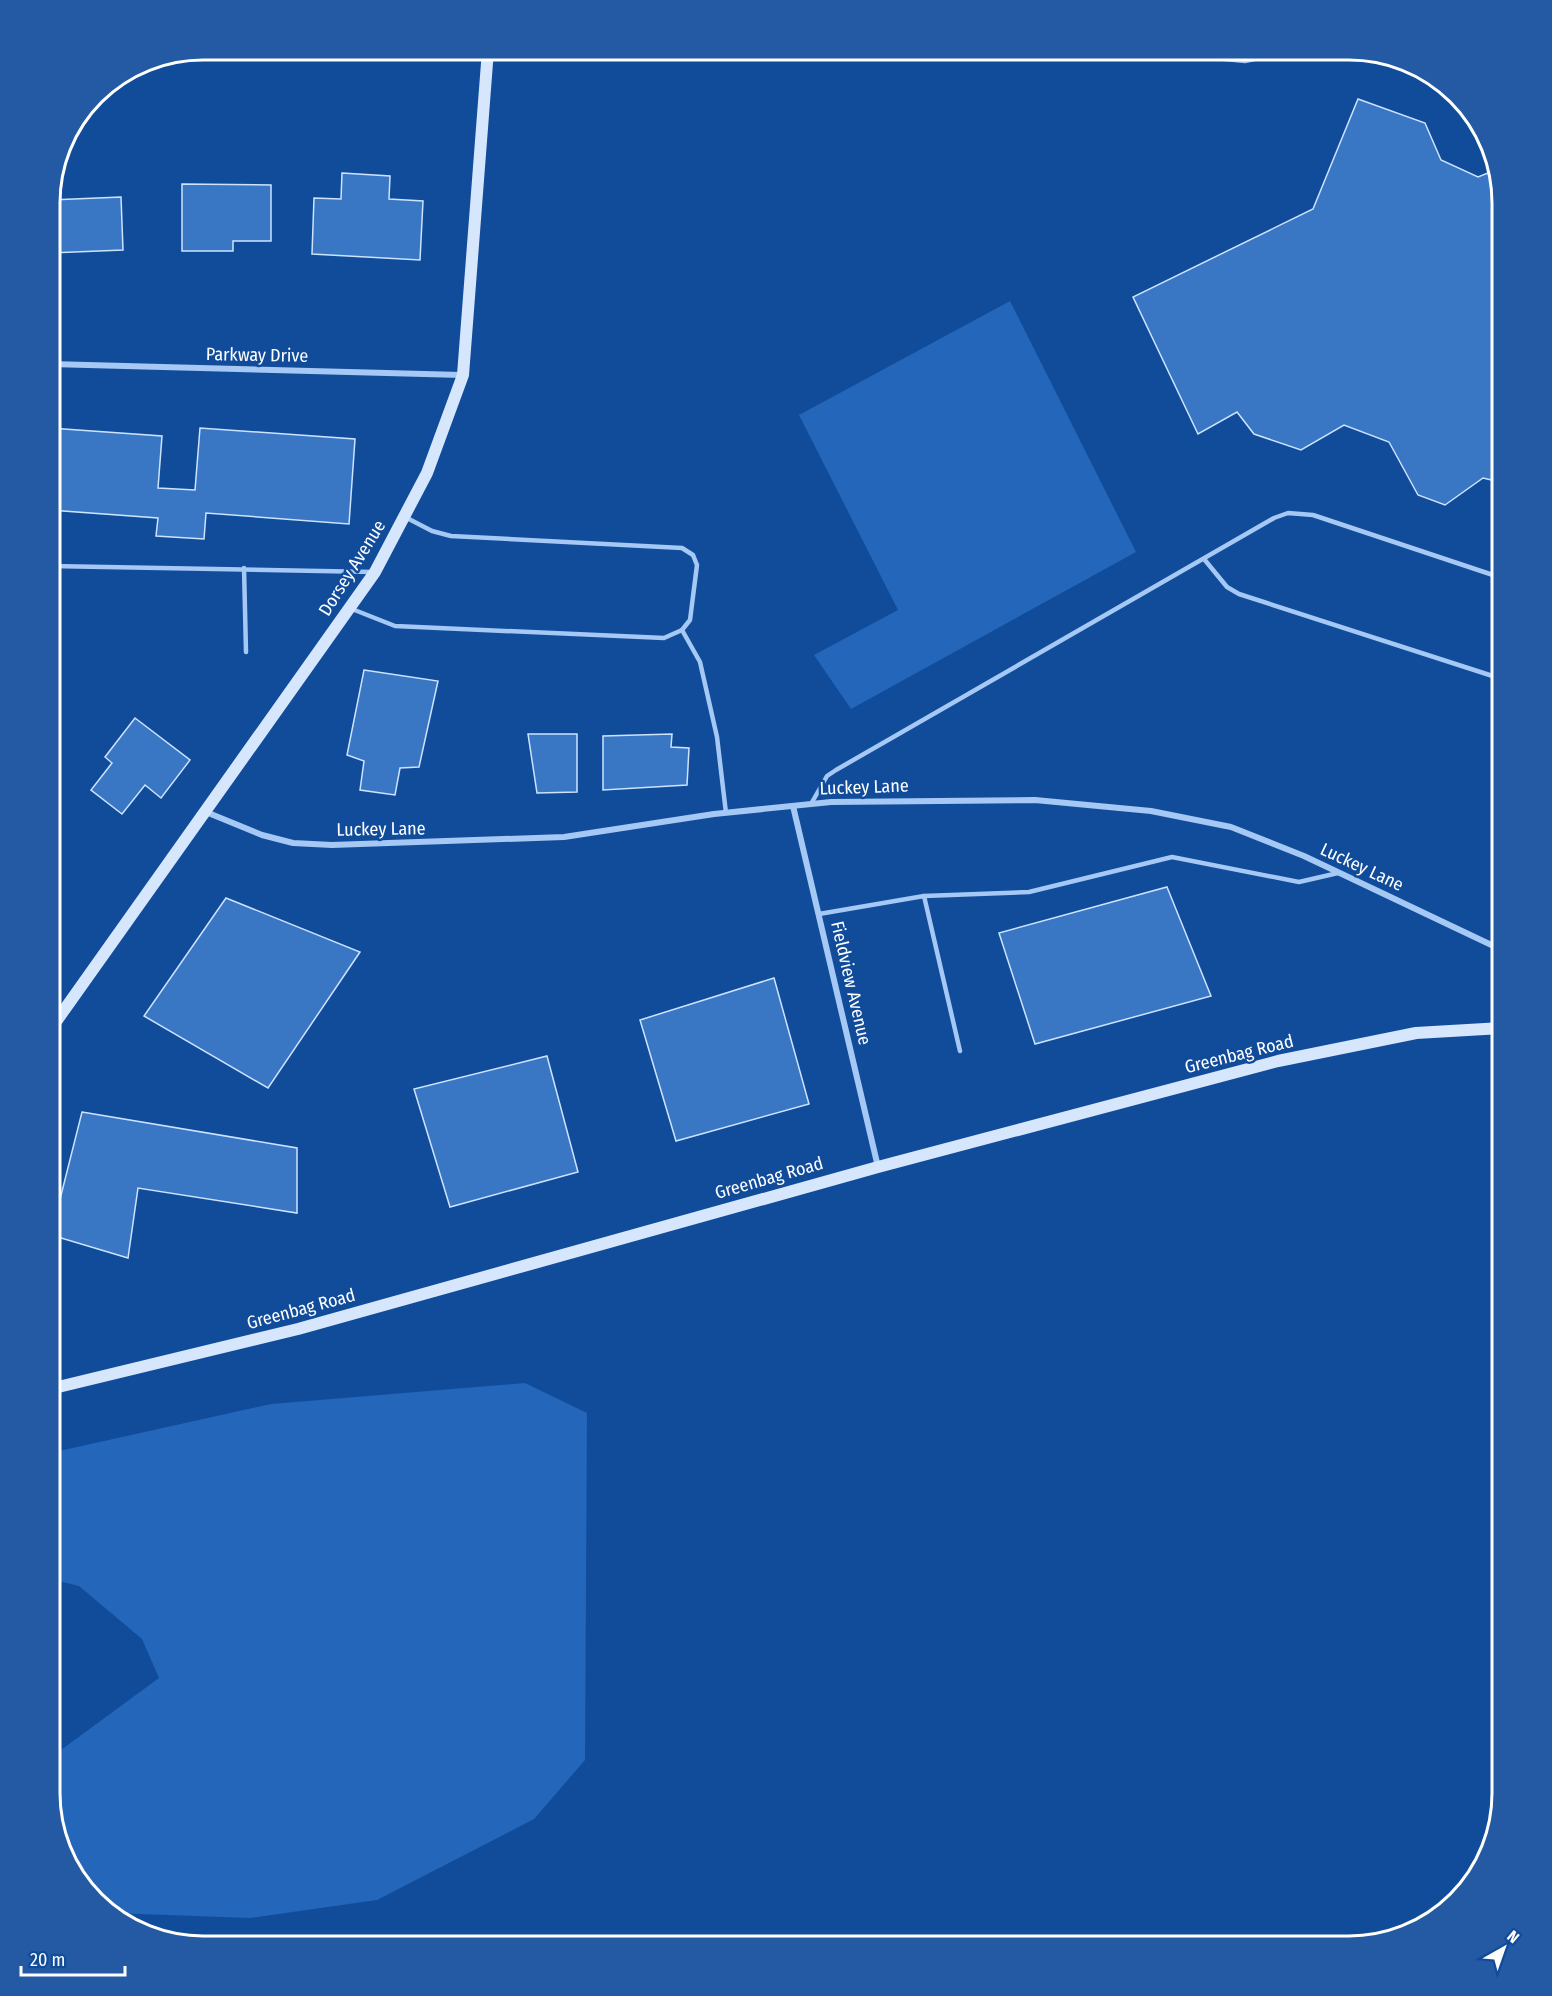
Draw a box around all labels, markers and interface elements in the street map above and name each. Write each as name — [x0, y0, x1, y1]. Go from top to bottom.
street label: Parkway Drive — [206, 343, 309, 367]
street label: Dorsey Avenue — [314, 516, 390, 620]
street label: Luckey Lane — [819, 774, 909, 800]
street label: Luckey Lane — [336, 817, 426, 841]
street label: Luckey Lane — [1317, 838, 1407, 896]
street label: Fieldview Avenue — [826, 919, 876, 1047]
street label: Greenbag Road — [1182, 1030, 1296, 1078]
street label: Greenbag Road — [712, 1152, 826, 1204]
street label: Greenbag Road — [244, 1284, 358, 1334]
north arrow — [1474, 1918, 1534, 1978]
text: N — [1504, 1927, 1523, 1947]
scale bar — [21, 1939, 124, 1977]
text: 20 m — [30, 1949, 65, 1971]

